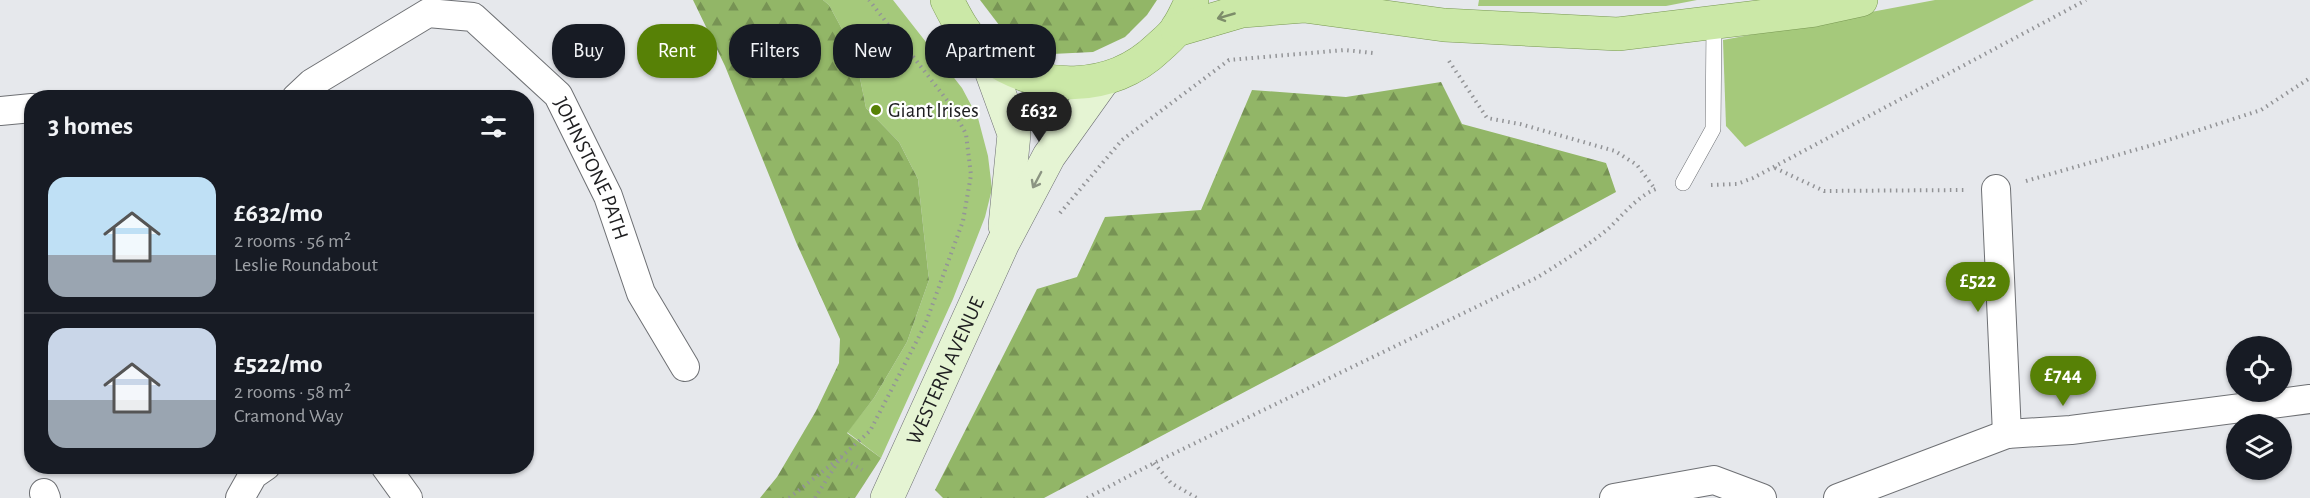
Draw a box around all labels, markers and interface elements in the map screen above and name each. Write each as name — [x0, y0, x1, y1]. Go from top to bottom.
one-way arrow — [1217, 10, 1236, 22]
chip: Buy — [552, 24, 625, 78]
chip: Rent — [637, 24, 717, 78]
chip: Filters — [729, 24, 821, 78]
chip: New — [833, 24, 913, 78]
chip: Apartment — [925, 24, 1056, 78]
pin: £632 — [1003, 92, 1075, 143]
street label: JOHNSTONE PATH — [550, 94, 632, 242]
place label: Giant Irises — [888, 100, 979, 121]
text: £632 — [1021, 101, 1057, 121]
marker: Giant Irises — [869, 103, 883, 117]
icon: filters — [477, 110, 510, 143]
text: 3 homes — [48, 113, 133, 139]
one-way arrow — [1031, 171, 1043, 188]
text: £632/mo — [234, 200, 323, 226]
icon: home — [96, 201, 168, 273]
text: 2 rooms · 56 m² — [234, 231, 351, 251]
text: Leslie Roundabout — [234, 255, 378, 275]
pin: £522 — [1942, 262, 2014, 313]
text: £522 — [1960, 271, 1996, 291]
street label: WESTERN AVENUE — [903, 294, 988, 448]
map controls — [2226, 336, 2292, 480]
button: locate — [2226, 336, 2292, 402]
text: £522/mo — [234, 351, 323, 377]
icon: home — [96, 352, 168, 424]
pin: £744 — [2027, 356, 2099, 407]
text: £744 — [2044, 365, 2082, 385]
text: 2 rooms · 58 m² — [234, 382, 351, 402]
text: Cramond Way — [234, 406, 343, 426]
button: layers — [2226, 414, 2292, 480]

